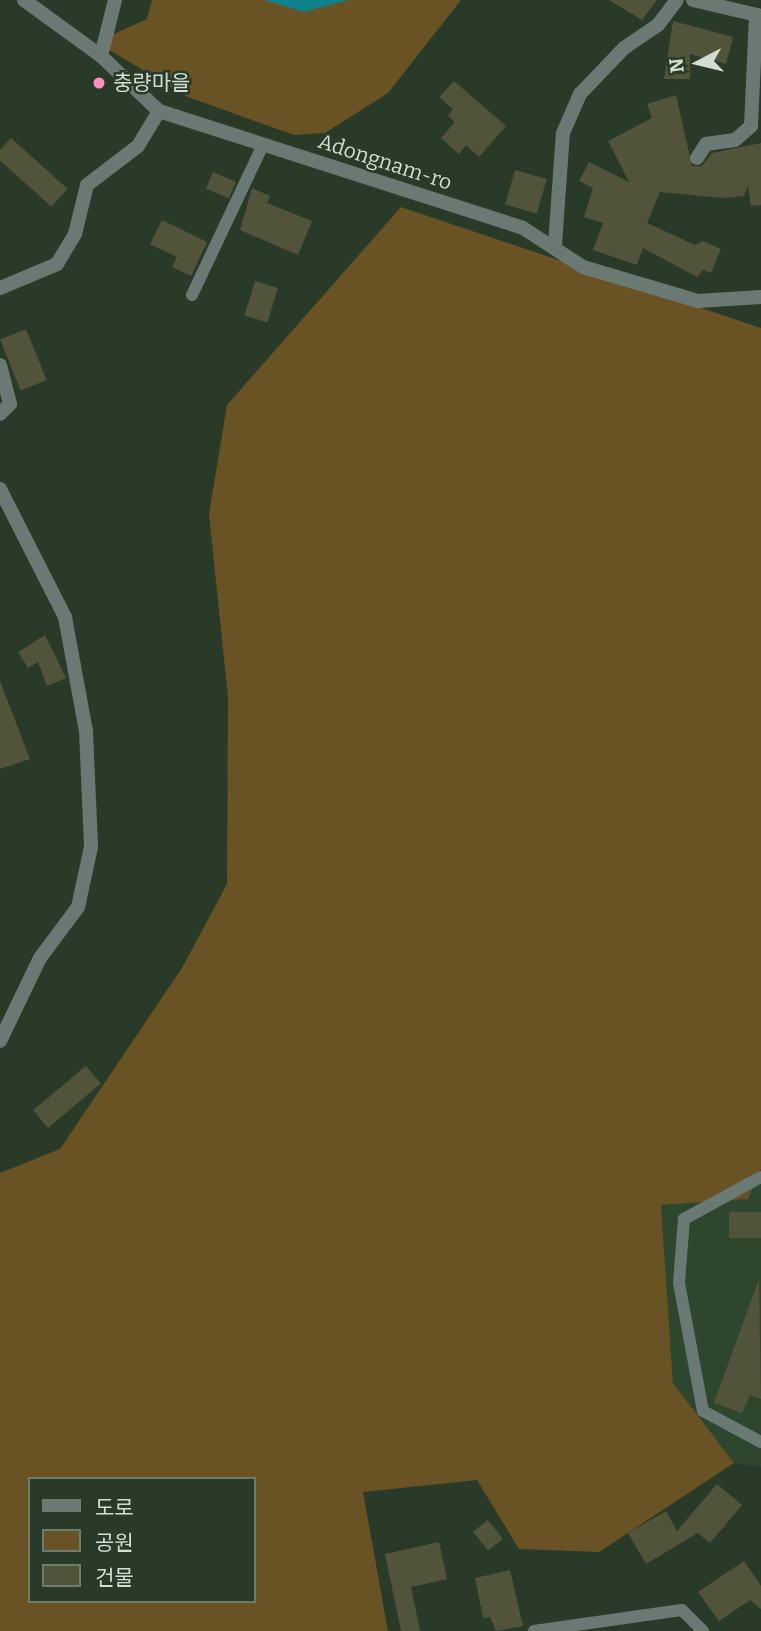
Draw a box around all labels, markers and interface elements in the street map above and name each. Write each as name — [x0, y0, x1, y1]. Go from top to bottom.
north arrow — [663, 28, 733, 98]
text: N — [664, 57, 689, 74]
place label: 충량마을 — [113, 70, 190, 96]
marker: 충량마을 — [91, 75, 107, 91]
street label: Adongnam-ro — [315, 129, 455, 195]
legend — [28, 1477, 256, 1603]
text: 도로 — [95, 1495, 134, 1521]
text: 공원 — [95, 1530, 134, 1556]
text: 건물 — [95, 1565, 134, 1591]

